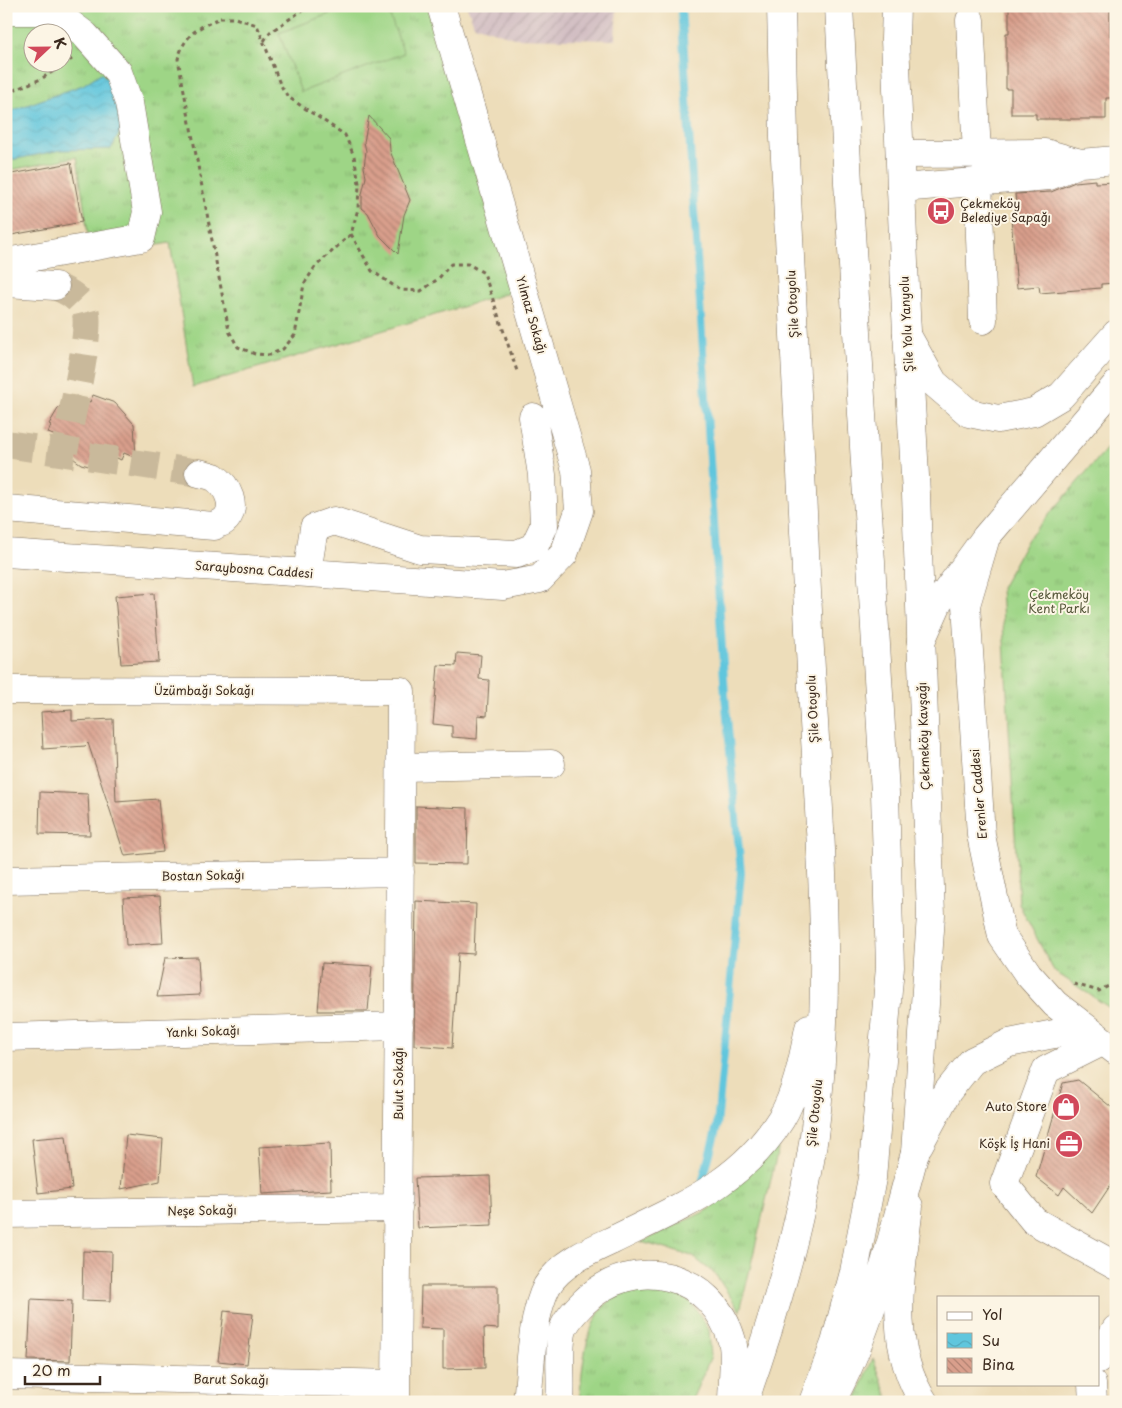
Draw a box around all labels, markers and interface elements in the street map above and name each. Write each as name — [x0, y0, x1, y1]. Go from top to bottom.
north arrow — [22, 22, 72, 72]
text: K — [49, 34, 72, 52]
place label: Çekmeköy Belediye Sapağı — [960, 194, 1051, 226]
bus stop icon: Çekmeköy Belediye Sapağı — [926, 196, 956, 226]
street label: Şile Otoyolu — [781, 270, 803, 339]
street label: Yılmaz Sokağı — [512, 274, 552, 356]
street label: Şile Yolu Yanyolu — [895, 276, 917, 372]
street label: Saraybosna Caddesi — [194, 556, 314, 582]
park label: Çekmeköy Kent Parkı — [1028, 585, 1090, 617]
street label: Şile Otoyolu — [801, 675, 823, 744]
street label: Üzümbağı Sokağı — [154, 681, 254, 699]
street label: Çekmeköy Kavşağı — [912, 682, 934, 790]
street label: Erenler Caddesi — [965, 748, 991, 840]
street label: Bostan Sokağı — [161, 865, 245, 885]
street label: Yankı Sokağı — [166, 1021, 240, 1041]
street label: Bulut Sokağı — [389, 1047, 407, 1121]
street label: Şile Otoyolu — [801, 1078, 827, 1148]
shop icon: Auto Store — [1051, 1092, 1081, 1122]
place label: Auto Store — [985, 1097, 1047, 1115]
office icon: Köşk İş Hani — [1054, 1129, 1084, 1159]
place label: Köşk İş Hani — [979, 1134, 1050, 1152]
street label: Neşe Sokağı — [167, 1200, 237, 1220]
legend — [937, 1296, 1100, 1386]
text: Yol — [982, 1302, 1003, 1325]
text: Su — [982, 1328, 1000, 1351]
text: Bina — [982, 1352, 1015, 1375]
scale bar — [25, 1353, 100, 1385]
text: 20 m — [32, 1358, 71, 1381]
street label: Barut Sokağı — [193, 1369, 269, 1389]

